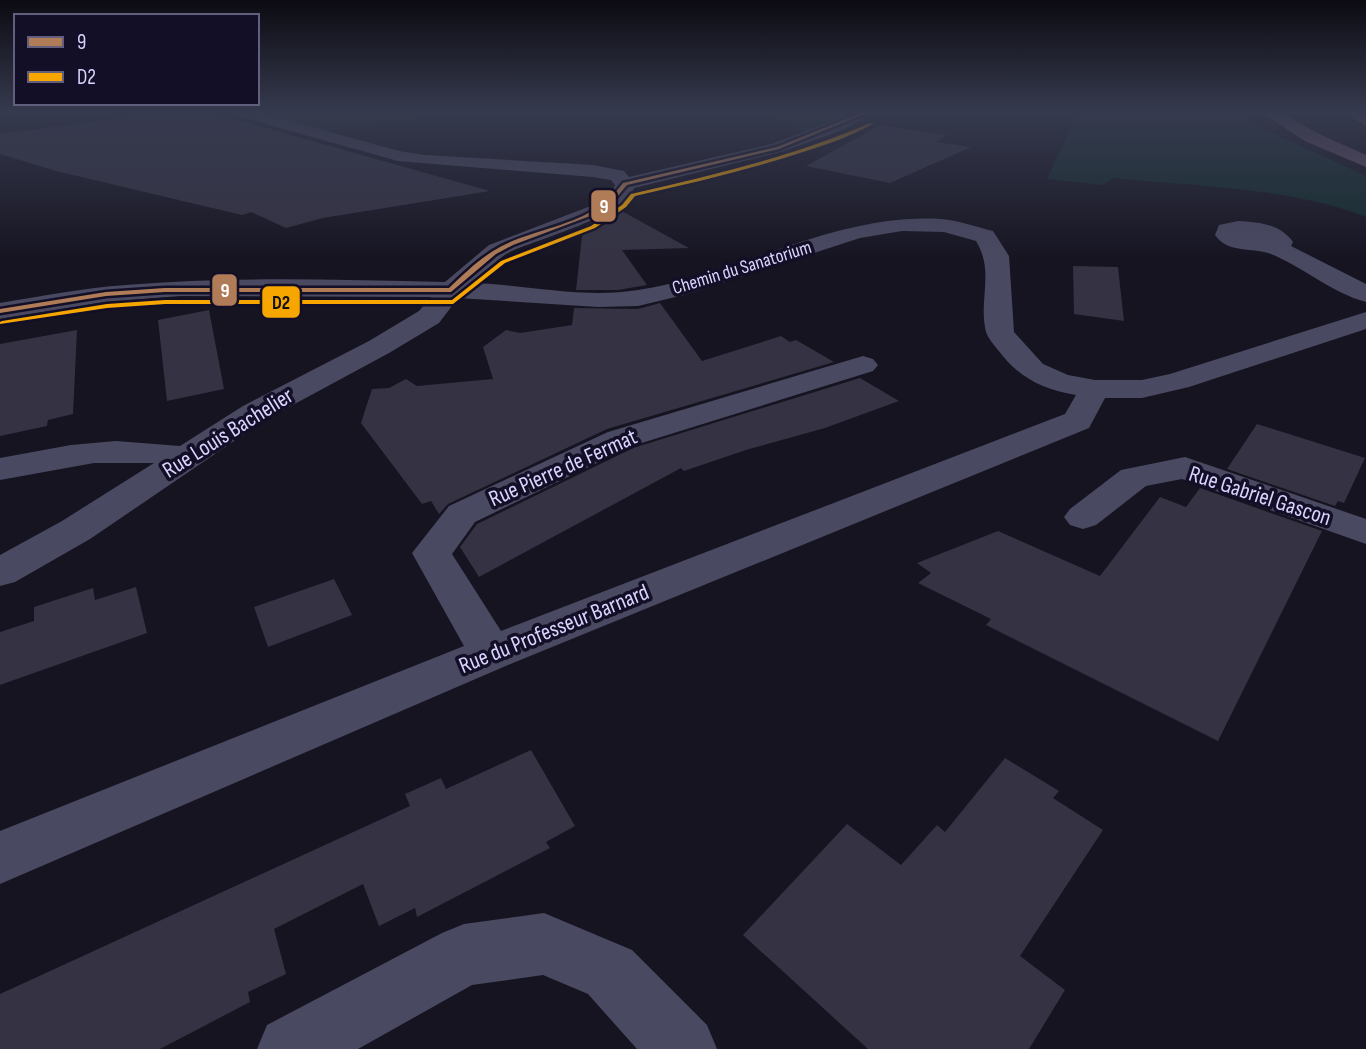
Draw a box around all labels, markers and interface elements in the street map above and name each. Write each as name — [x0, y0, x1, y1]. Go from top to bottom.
legend — [14, 14, 259, 105]
text: 9 — [77, 30, 86, 55]
text: D2 — [77, 65, 96, 90]
line badge: 9 — [590, 189, 617, 223]
text: 9 — [599, 196, 609, 219]
street label: Chemin du Sanatorium — [670, 236, 814, 300]
line badge: 9 — [211, 273, 238, 307]
text: 9 — [220, 280, 230, 303]
line badge: D2 — [261, 285, 301, 319]
text: D2 — [272, 292, 290, 315]
street label: Rue Louis Bachelier — [157, 381, 299, 484]
street label: Rue Pierre de Fermat — [484, 423, 642, 513]
street label: Rue Gabriel Gascon — [1185, 460, 1335, 532]
street label: Rue du Professeur Barnard — [455, 578, 653, 680]

